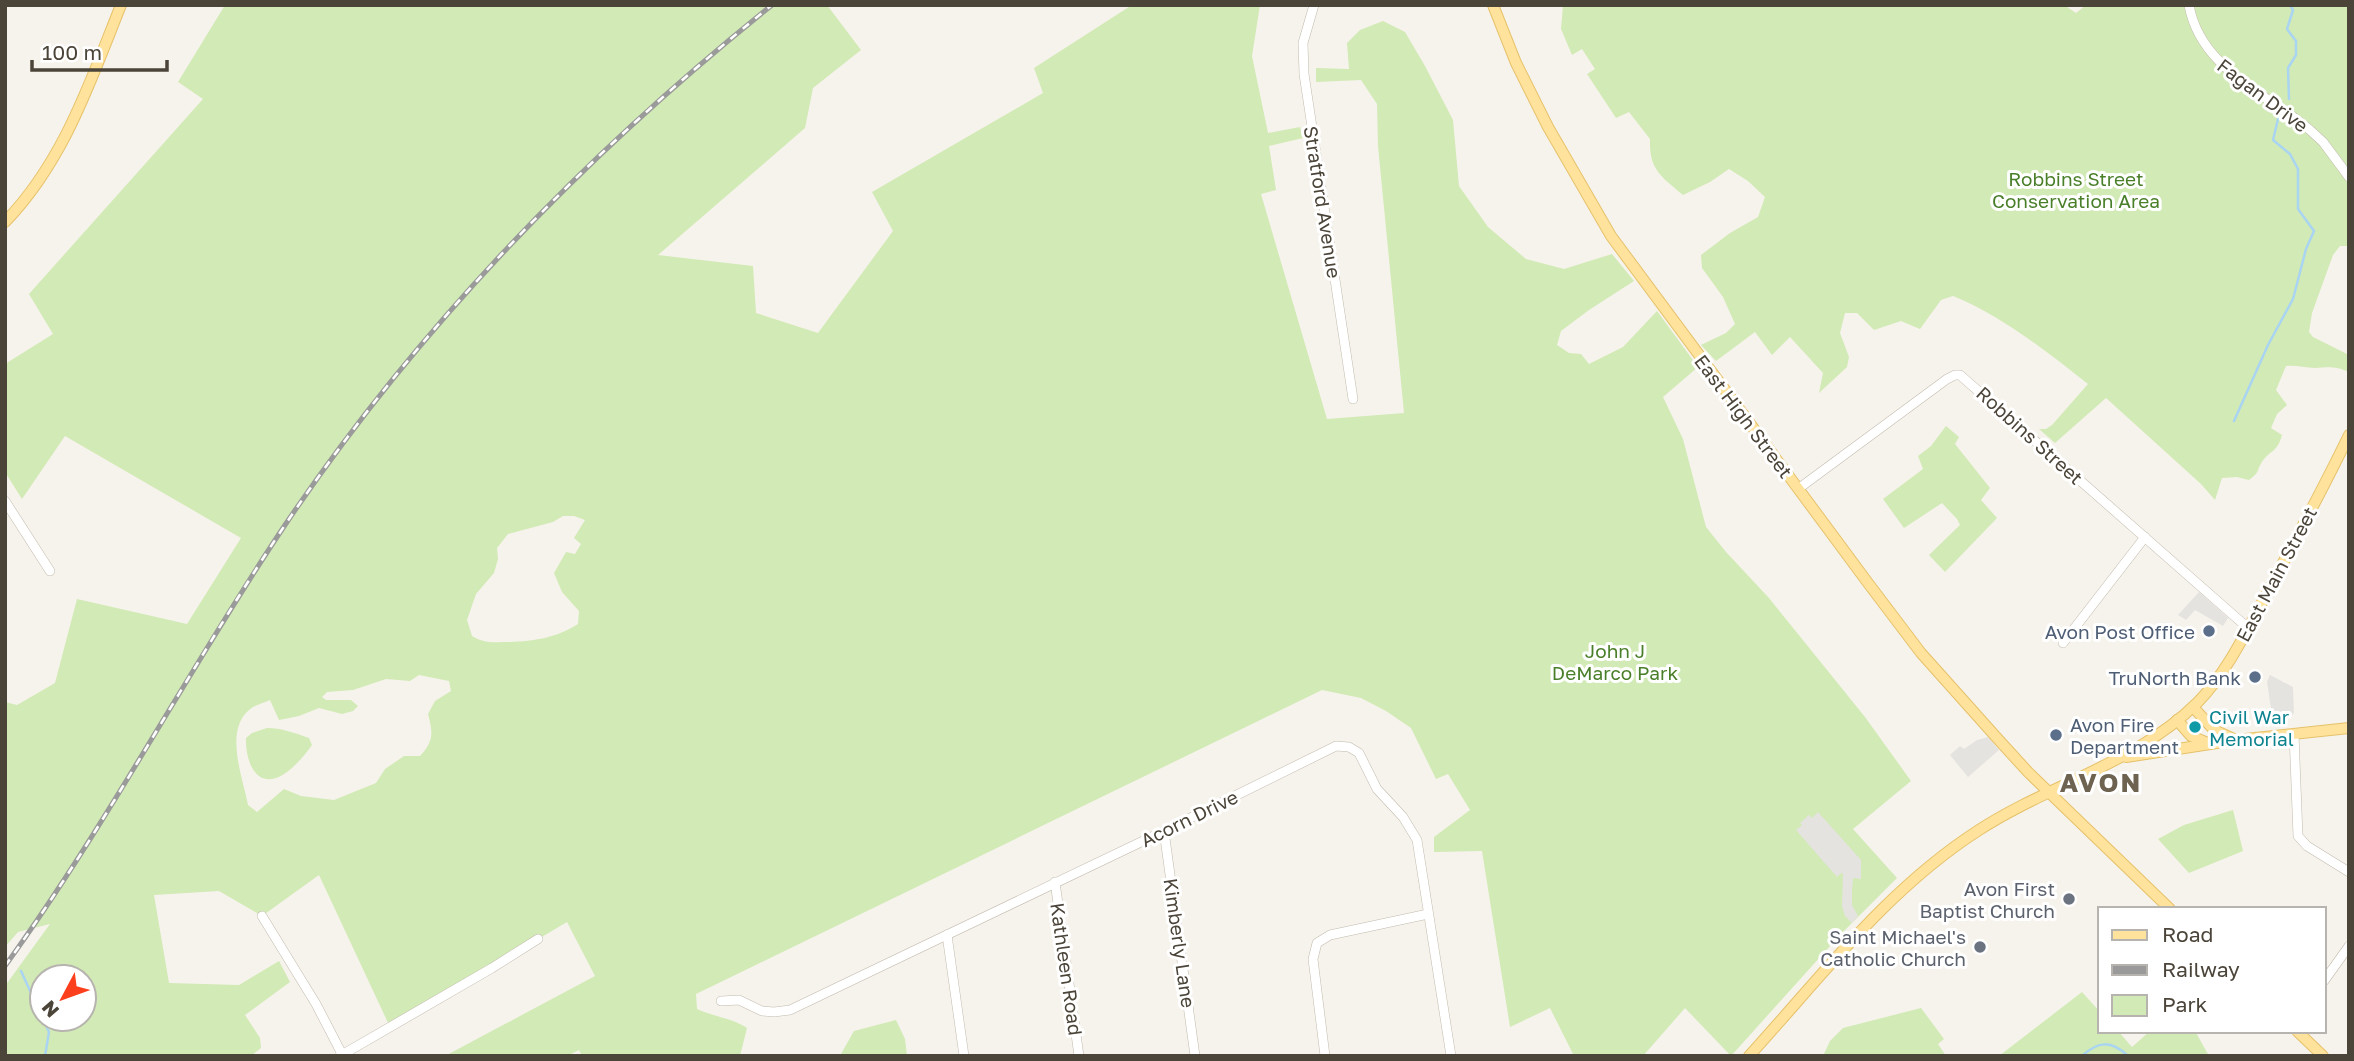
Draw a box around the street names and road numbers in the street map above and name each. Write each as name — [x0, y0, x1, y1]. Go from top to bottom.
street label: Fagan Drive — [2213, 53, 2313, 137]
street label: Stratford Avenue — [1300, 124, 1346, 280]
street label: East High Street — [1690, 350, 1798, 482]
street label: Robbins Street — [1972, 381, 2088, 489]
street label: East Main Street — [2231, 503, 2321, 645]
street label: Acorn Drive — [1137, 785, 1241, 851]
street label: Kimberly Lane — [1160, 877, 1200, 1009]
street label: Kathleen Road — [1046, 901, 1088, 1037]

